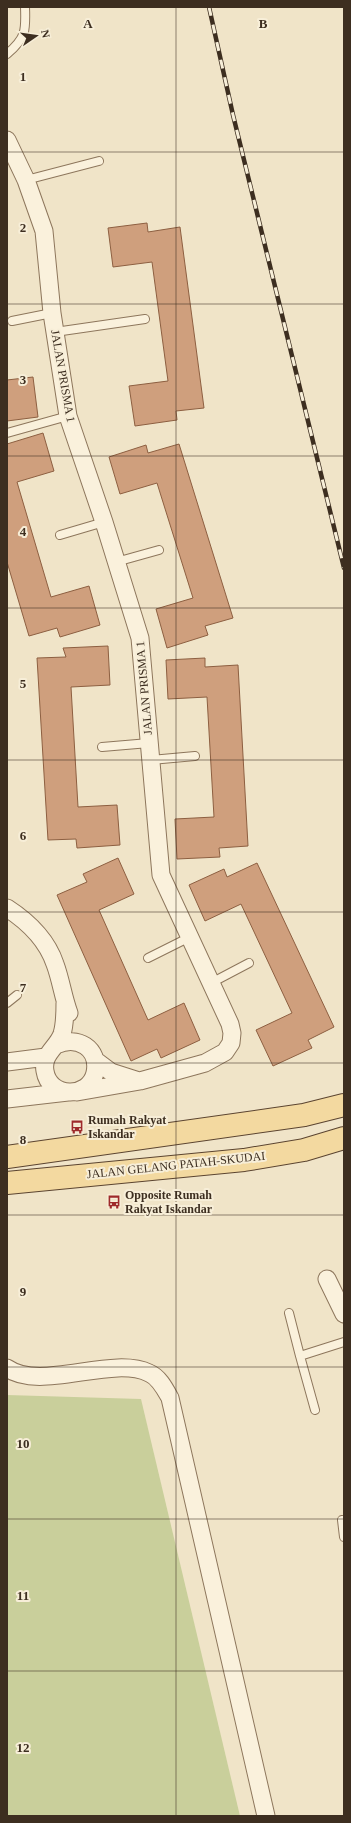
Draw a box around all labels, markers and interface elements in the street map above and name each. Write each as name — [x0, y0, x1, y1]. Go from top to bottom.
north arrow — [16, 16, 56, 56]
text: A — [83, 16, 93, 31]
text: B — [259, 16, 268, 31]
text: N — [39, 29, 52, 39]
text: 1 — [20, 69, 26, 84]
text: 2 — [20, 220, 26, 235]
street label: JALAN PRISMA 1 — [48, 328, 78, 424]
text: 3 — [20, 372, 27, 387]
text: 4 — [20, 524, 27, 539]
street label: JALAN PRISMA 1 — [133, 641, 155, 735]
text: 5 — [20, 676, 27, 691]
text: 6 — [20, 828, 27, 843]
text: 7 — [20, 980, 27, 995]
place label: Rumah Rakyat Iskandar — [88, 1113, 166, 1141]
bus stop icon: Rumah Rakyat Iskandar — [69, 1119, 85, 1135]
text: 8 — [20, 1132, 27, 1147]
street label: JALAN GELANG PATAH-SKUDAI — [86, 1149, 266, 1181]
place label: Opposite Rumah Rakyat Iskandar — [125, 1188, 213, 1216]
bus stop icon: Opposite Rumah Rakyat Iskandar — [106, 1194, 122, 1210]
text: 9 — [20, 1284, 27, 1299]
text: 10 — [17, 1436, 30, 1451]
text: 11 — [17, 1588, 29, 1603]
text: 12 — [17, 1740, 30, 1755]

